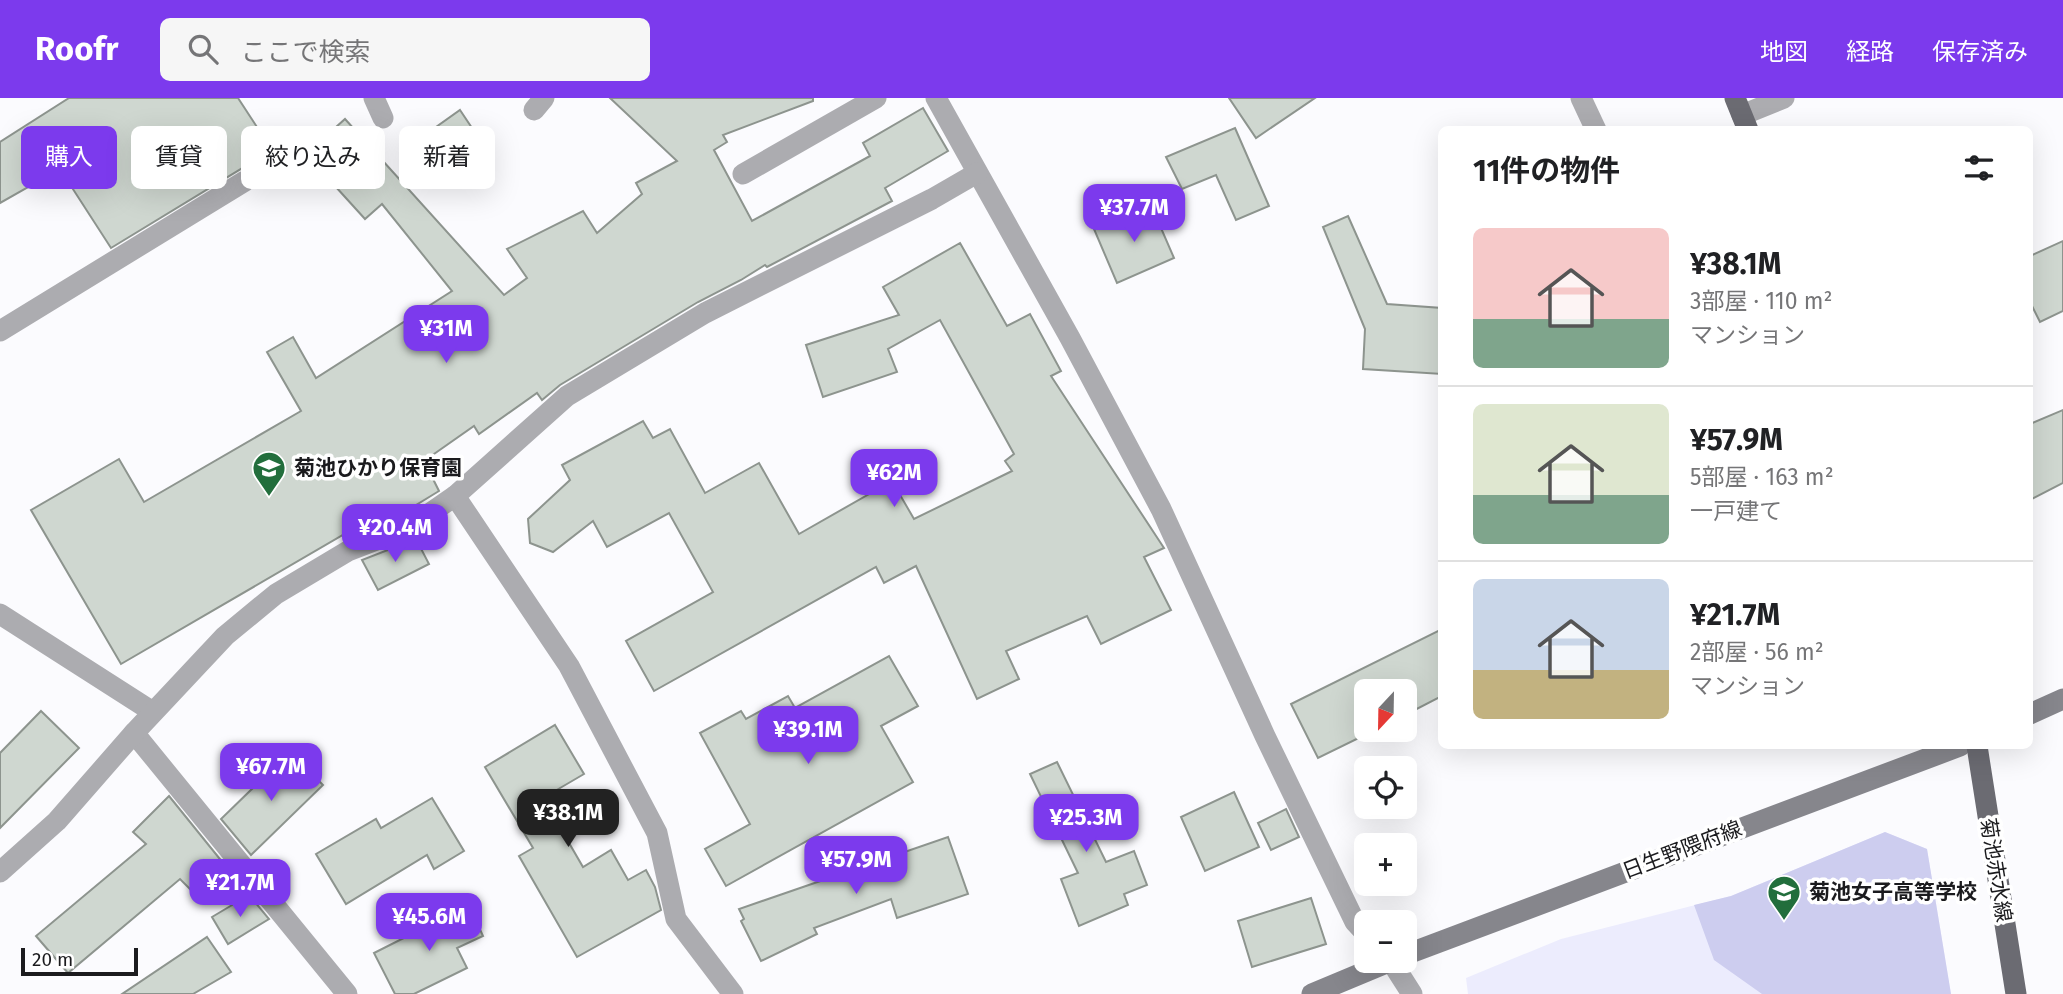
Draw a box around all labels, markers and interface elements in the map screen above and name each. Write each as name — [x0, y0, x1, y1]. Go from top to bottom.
search box — [160, 18, 650, 81]
text: Roofr — [35, 29, 118, 69]
icon: search — [184, 30, 222, 68]
text: ここで検索 — [240, 37, 370, 68]
text: 地図 — [1760, 38, 1808, 66]
text: 経路 — [1846, 38, 1894, 66]
text: 保存済み — [1932, 38, 2028, 66]
chip: 購入 — [21, 126, 117, 189]
chip: 賃貸 — [131, 126, 227, 189]
chip: 絞り込み — [241, 126, 385, 189]
chip: 新着 — [399, 126, 495, 189]
icon: filters — [1960, 149, 1998, 187]
text: 11件の物件 — [1473, 153, 1620, 189]
pin: ¥37.7M — [1077, 184, 1191, 244]
text: ¥37.7M — [1099, 193, 1169, 221]
text: ¥38.1M — [1690, 246, 1781, 282]
icon: home — [1529, 256, 1613, 340]
text: 3部屋 · 110 m² — [1690, 287, 1833, 315]
pin: ¥31M — [405, 306, 487, 365]
text: ¥31M — [420, 314, 472, 342]
text: マンション — [1690, 321, 1805, 349]
text: ¥57.9M — [1690, 422, 1783, 458]
icon: home — [1529, 432, 1613, 516]
school or university icon: 菊池ひかり保育園 — [250, 449, 288, 498]
pin: ¥62M — [853, 450, 935, 509]
place label: 菊池ひかり保育園 — [294, 455, 462, 481]
text: ¥62M — [867, 458, 922, 486]
text: 5部屋 · 163 m² — [1690, 463, 1834, 491]
text: 一戸建て — [1690, 497, 1782, 525]
pin: ¥20.4M — [338, 504, 452, 564]
text: ¥20.4M — [358, 513, 432, 541]
text: ¥21.7M — [1690, 597, 1780, 633]
icon: home — [1529, 607, 1613, 691]
text: 2部屋 · 56 m² — [1690, 638, 1824, 666]
text: マンション — [1690, 672, 1805, 700]
north arrow — [1354, 679, 1418, 742]
map controls — [1354, 679, 1417, 973]
pin: ¥39.1M — [751, 706, 865, 766]
text: ¥39.1M — [773, 715, 843, 743]
pin: ¥67.7M — [214, 744, 328, 803]
text: ¥67.7M — [236, 752, 306, 780]
button: locate — [1354, 756, 1417, 819]
pin: ¥38.1M — [511, 790, 625, 849]
pin: ¥25.3M — [1029, 794, 1143, 854]
text: ¥38.1M — [533, 798, 603, 826]
text: ¥25.3M — [1050, 803, 1122, 831]
street label: 日生野隈府線 — [1619, 815, 1745, 885]
street label: 菊池赤水線 — [1975, 816, 2017, 924]
button: + — [1354, 833, 1417, 896]
pin: ¥57.9M — [799, 836, 913, 896]
text: ¥57.9M — [820, 845, 892, 873]
pin: ¥21.7M — [183, 860, 297, 919]
text: ¥21.7M — [205, 868, 275, 896]
school or university icon: 菊池女子高等学校 — [1765, 873, 1803, 922]
place label: 菊池女子高等学校 — [1809, 879, 1977, 905]
pin: ¥45.6M — [372, 894, 486, 953]
text: ¥45.6M — [392, 902, 466, 930]
button: − — [1354, 910, 1417, 973]
scale bar — [21, 945, 138, 977]
text: 20 m — [32, 948, 73, 971]

